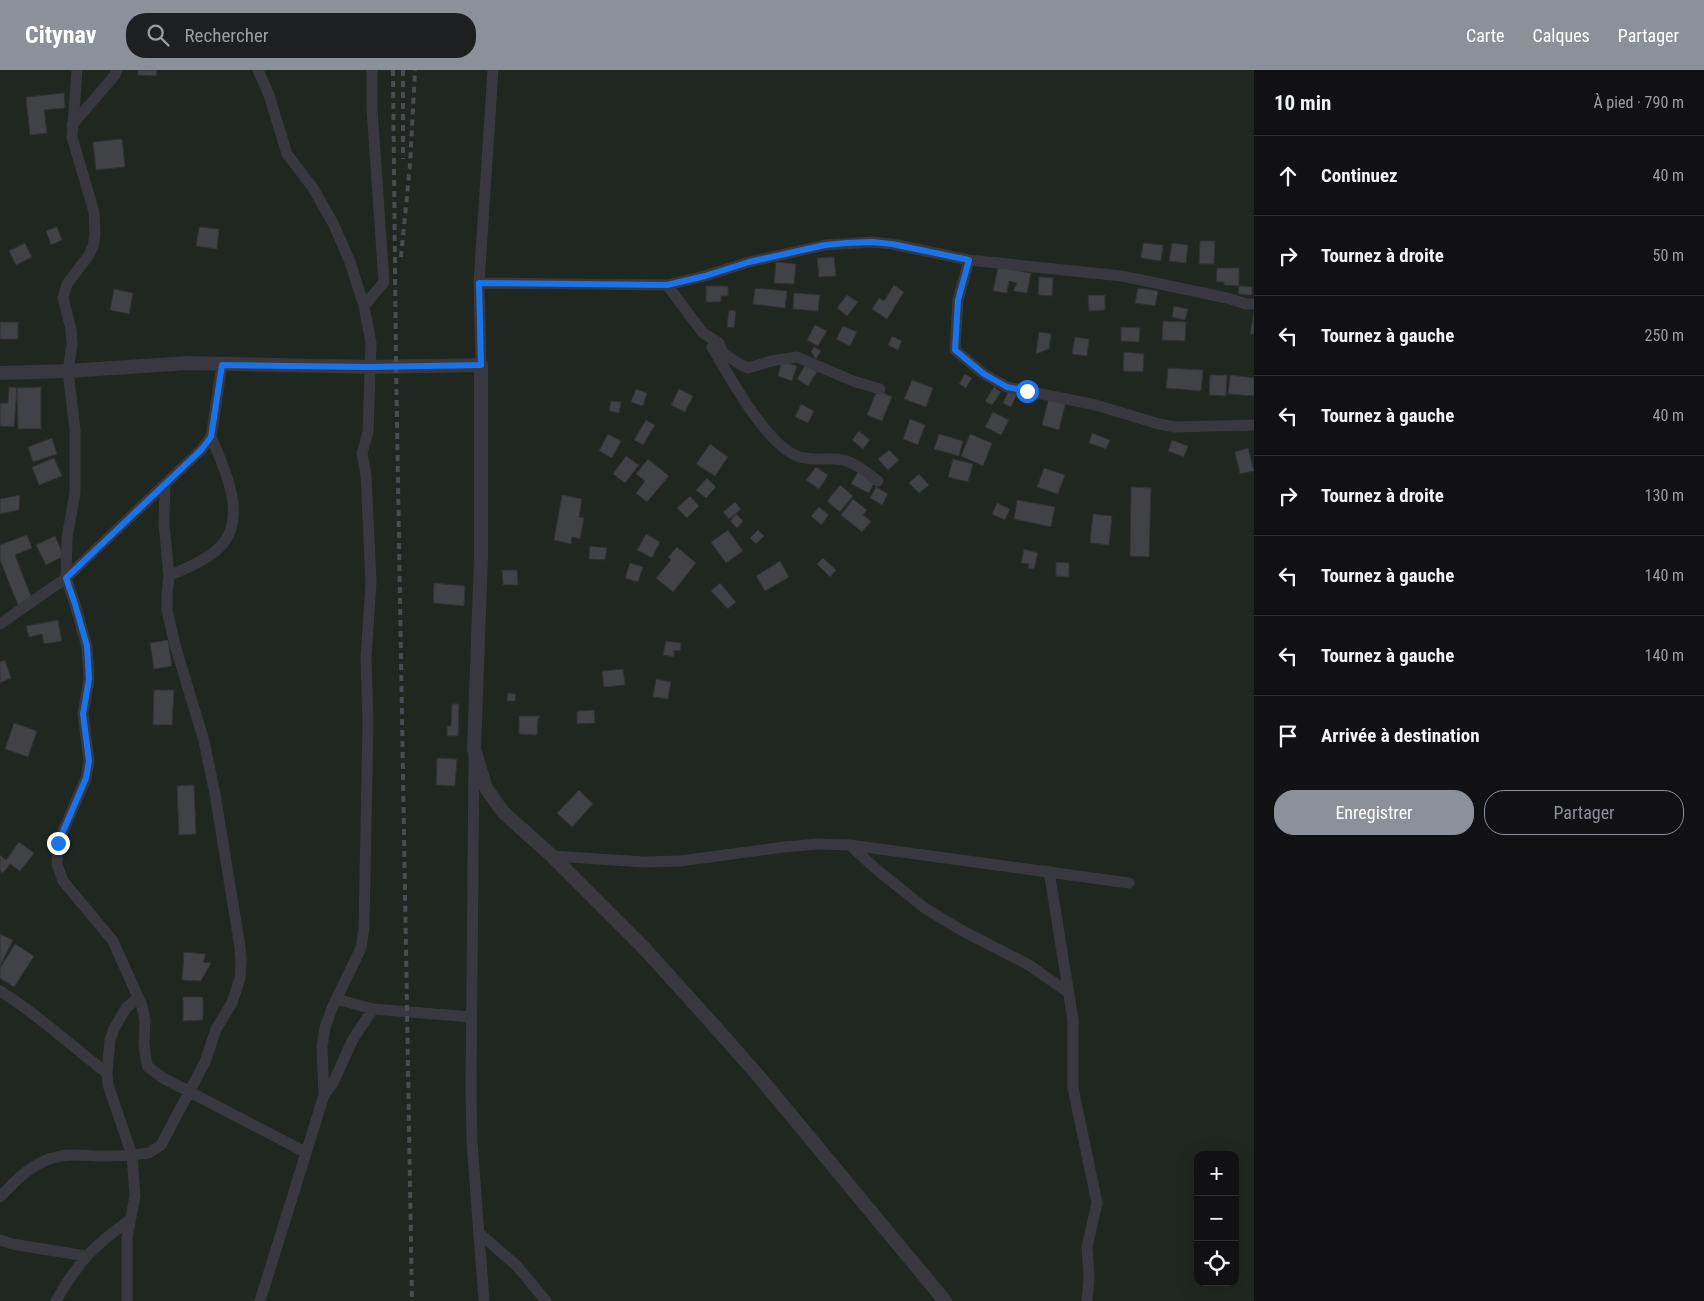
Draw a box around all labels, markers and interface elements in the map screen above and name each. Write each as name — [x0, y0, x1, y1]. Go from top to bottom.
search box — [126, 13, 476, 58]
text: Citynav — [25, 21, 96, 49]
icon: search — [144, 21, 172, 49]
text: Rechercher — [184, 24, 269, 47]
text: Carte — [1466, 25, 1505, 46]
text: Calques — [1533, 25, 1590, 46]
text: Partager — [1618, 25, 1679, 46]
text: 10 min — [1274, 91, 1331, 115]
text: À pied · 790 m — [1593, 93, 1684, 112]
icon: ahead — [1274, 162, 1302, 190]
text: Continuez — [1321, 164, 1398, 187]
text: 40 m — [1652, 166, 1684, 185]
icon: right — [1274, 242, 1302, 270]
text: Tournez à droite — [1321, 244, 1444, 267]
text: 50 m — [1652, 246, 1684, 265]
icon: left — [1274, 322, 1302, 350]
text: Tournez à gauche — [1321, 324, 1454, 347]
text: 250 m — [1645, 326, 1684, 345]
route start — [1016, 380, 1039, 403]
icon: left — [1274, 402, 1302, 430]
text: Tournez à gauche — [1321, 404, 1454, 427]
text: 40 m — [1652, 406, 1684, 425]
icon: right — [1274, 482, 1302, 510]
text: Tournez à droite — [1321, 484, 1444, 507]
text: 130 m — [1645, 486, 1684, 505]
icon: left — [1274, 562, 1302, 590]
text: Tournez à gauche — [1321, 564, 1454, 587]
text: 140 m — [1645, 566, 1684, 585]
icon: left — [1274, 642, 1302, 670]
text: Tournez à gauche — [1321, 644, 1454, 667]
text: 140 m — [1645, 646, 1684, 665]
icon: arrive — [1274, 722, 1302, 750]
text: Arrivée à destination — [1321, 724, 1480, 747]
button: Enregistrer — [1274, 790, 1474, 835]
button: Partager — [1484, 790, 1684, 835]
route end — [47, 832, 70, 855]
map controls — [1194, 1151, 1239, 1286]
button: + — [1194, 1151, 1239, 1196]
button: − — [1194, 1196, 1239, 1241]
button: locate — [1194, 1241, 1239, 1286]

